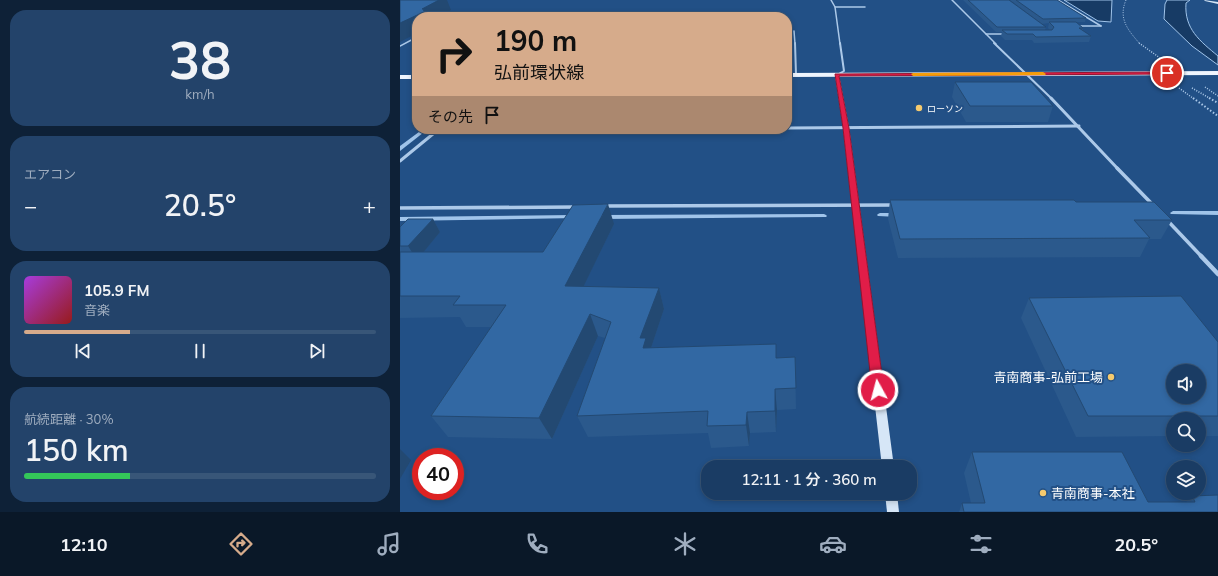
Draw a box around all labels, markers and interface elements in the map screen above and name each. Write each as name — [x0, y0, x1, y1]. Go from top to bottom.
text: 190 m — [494, 23, 577, 58]
text: 38 — [169, 27, 231, 92]
icon: right — [428, 28, 480, 80]
pin — [1150, 56, 1184, 90]
text: 弘前環状線 — [494, 61, 584, 84]
icon: arrive — [1156, 62, 1178, 84]
text: km/h — [185, 86, 215, 102]
marker: ローソン — [914, 103, 924, 113]
place label: ローソン — [927, 103, 963, 114]
icon: arrive — [481, 104, 503, 126]
text: その先 — [428, 107, 473, 126]
text: エアコン — [24, 166, 76, 182]
text: 20.5° — [164, 186, 236, 224]
text: − — [24, 192, 37, 220]
text: + — [363, 192, 376, 220]
text: 105.9 FM — [84, 281, 149, 300]
text: 音楽 — [84, 302, 110, 318]
icon: previous — [72, 340, 94, 362]
icon: pause — [189, 340, 211, 362]
icon: next — [306, 340, 328, 362]
map controls — [1166, 364, 1206, 500]
button: sound — [1166, 364, 1206, 404]
position arrow — [857, 369, 899, 411]
place label: 青南商事-弘前工場 — [993, 369, 1103, 385]
marker: 青南商事-弘前工場 — [1106, 372, 1116, 382]
text: 航続距離 · 30% — [24, 411, 114, 427]
button: search — [1166, 412, 1206, 452]
text: 150 km — [24, 431, 129, 469]
speed limit sign: 40 — [412, 448, 464, 500]
button: layers — [1166, 460, 1206, 500]
text: 12:11 · 1 分 · 360 m — [741, 470, 877, 489]
place label: 青南商事-本社 — [1051, 485, 1135, 501]
marker: 青南商事-本社 — [1038, 488, 1048, 498]
icon: directions — [227, 530, 255, 558]
icon: music — [375, 530, 403, 558]
icon: phone — [523, 530, 551, 558]
icon: climate — [671, 530, 699, 558]
icon: car — [819, 530, 847, 558]
icon: filters — [967, 530, 995, 558]
text: 12:10 — [60, 533, 108, 556]
text: 20.5° — [1114, 533, 1158, 556]

